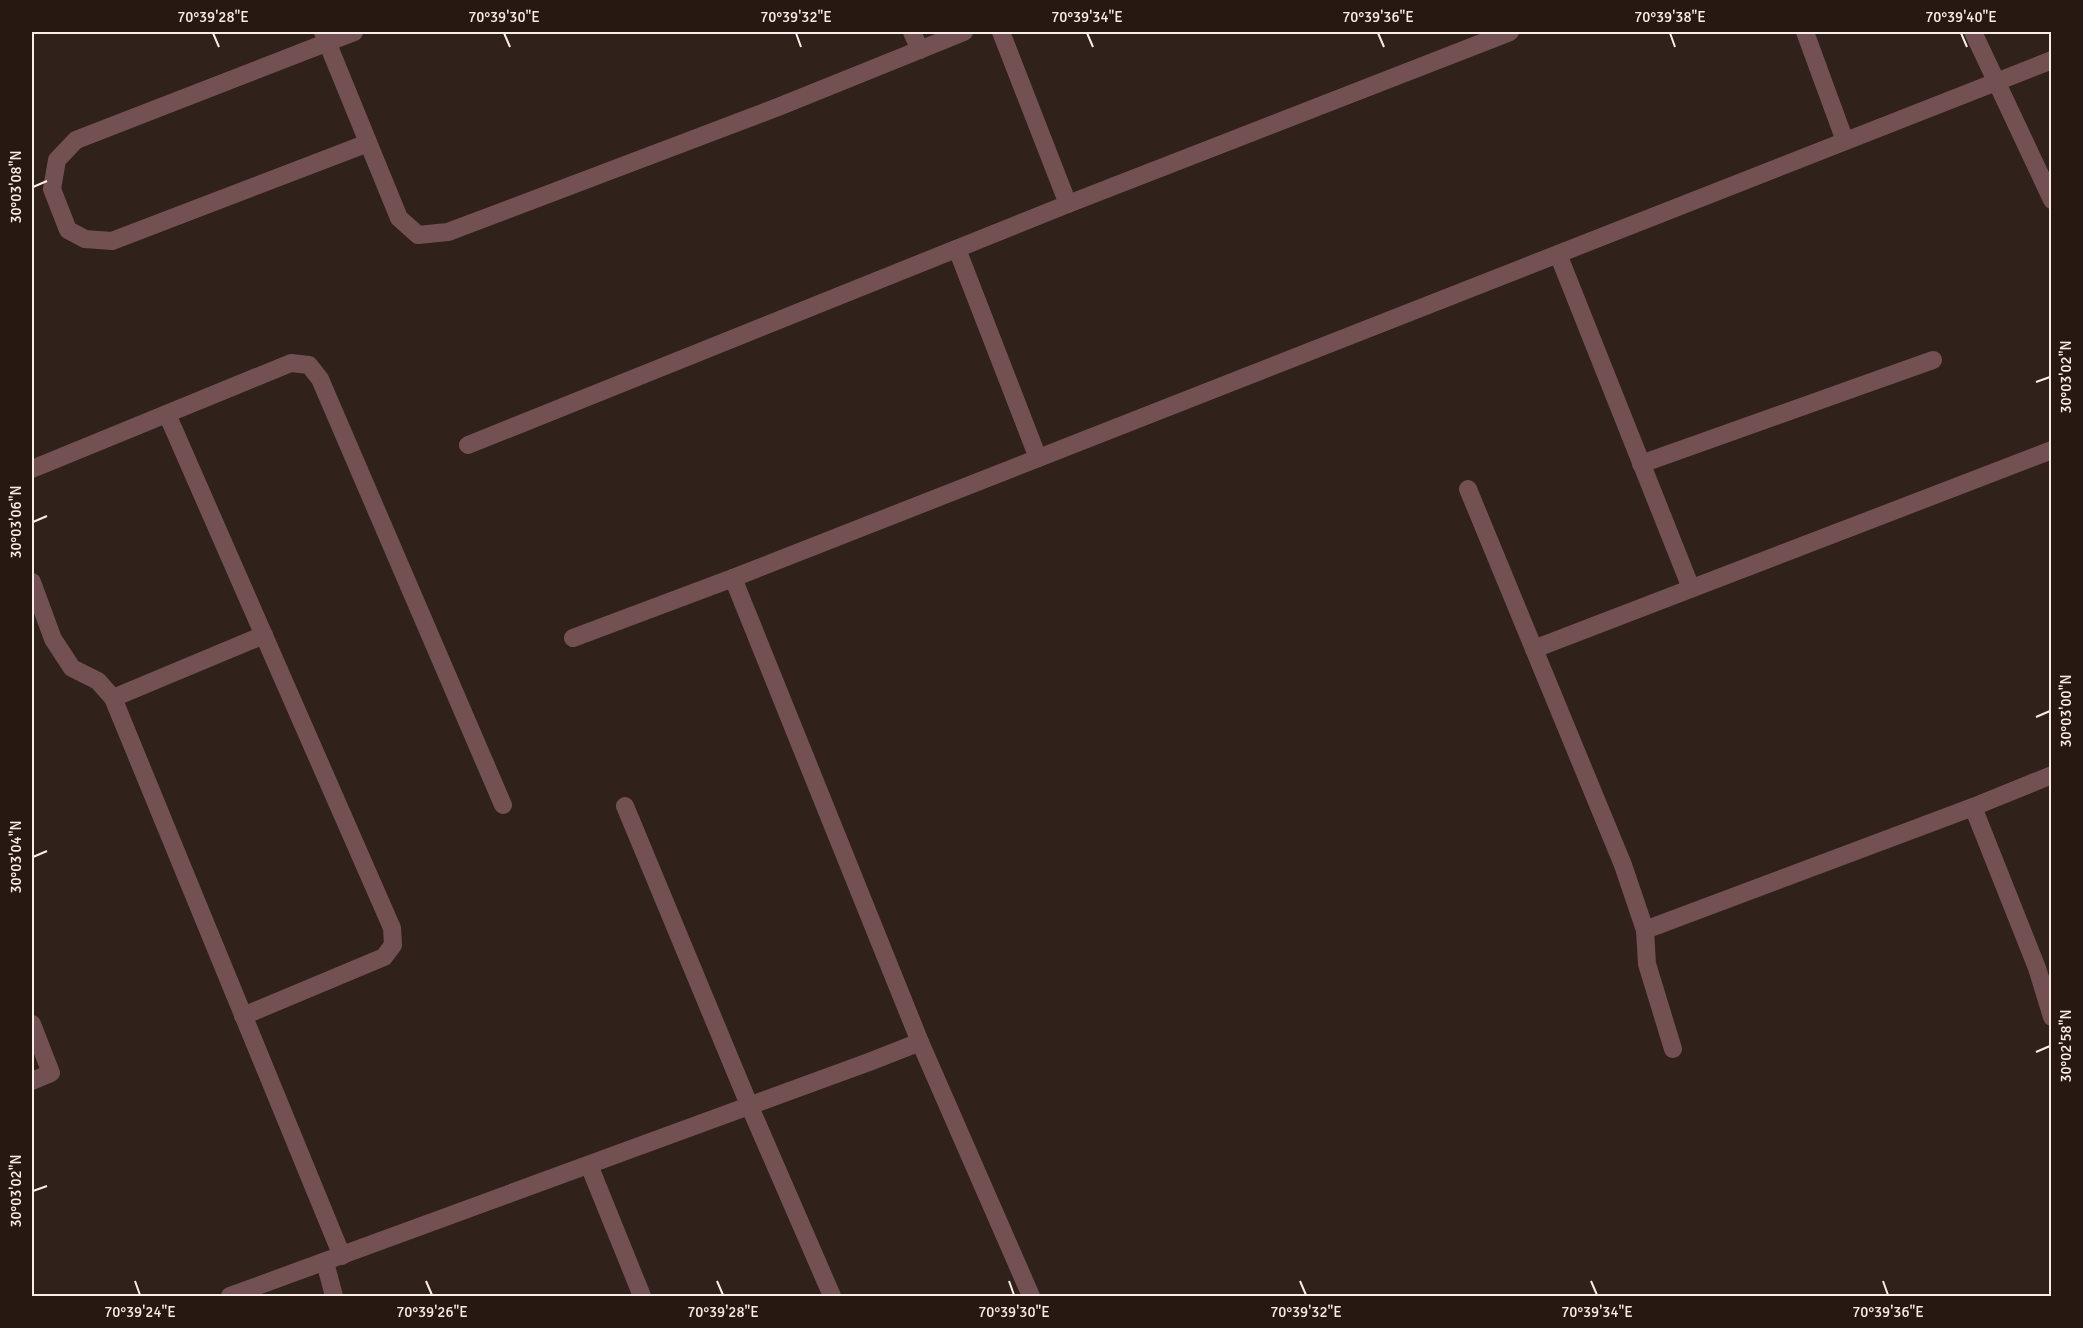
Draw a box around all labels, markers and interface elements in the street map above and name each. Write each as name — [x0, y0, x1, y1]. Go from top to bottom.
text: 70°39'28"E — [177, 8, 249, 26]
text: 70°39'30"E — [468, 8, 540, 26]
text: 70°39'32"E — [760, 8, 832, 26]
text: 70°39'34"E — [1051, 8, 1123, 26]
text: 70°39'36"E — [1342, 8, 1414, 26]
text: 70°39'38"E — [1634, 8, 1706, 26]
text: 70°39'40"E — [1925, 8, 1997, 26]
text: 30°03'08"N — [7, 150, 25, 224]
text: 30°03'02"N — [2057, 340, 2075, 414]
text: 30°03'06"N — [7, 485, 25, 559]
text: 30°03'00"N — [2057, 674, 2075, 748]
text: 30°03'04"N — [7, 820, 25, 894]
text: 30°02'58"N — [2057, 1009, 2075, 1083]
text: 30°03'02"N — [7, 1154, 25, 1228]
text: 70°39'24"E — [104, 1303, 176, 1321]
text: 70°39'26"E — [396, 1303, 468, 1321]
text: 70°39'28"E — [687, 1303, 759, 1321]
text: 70°39'30"E — [978, 1303, 1050, 1321]
text: 70°39'32"E — [1270, 1303, 1342, 1321]
text: 70°39'34"E — [1561, 1303, 1633, 1321]
text: 70°39'36"E — [1852, 1303, 1924, 1321]

